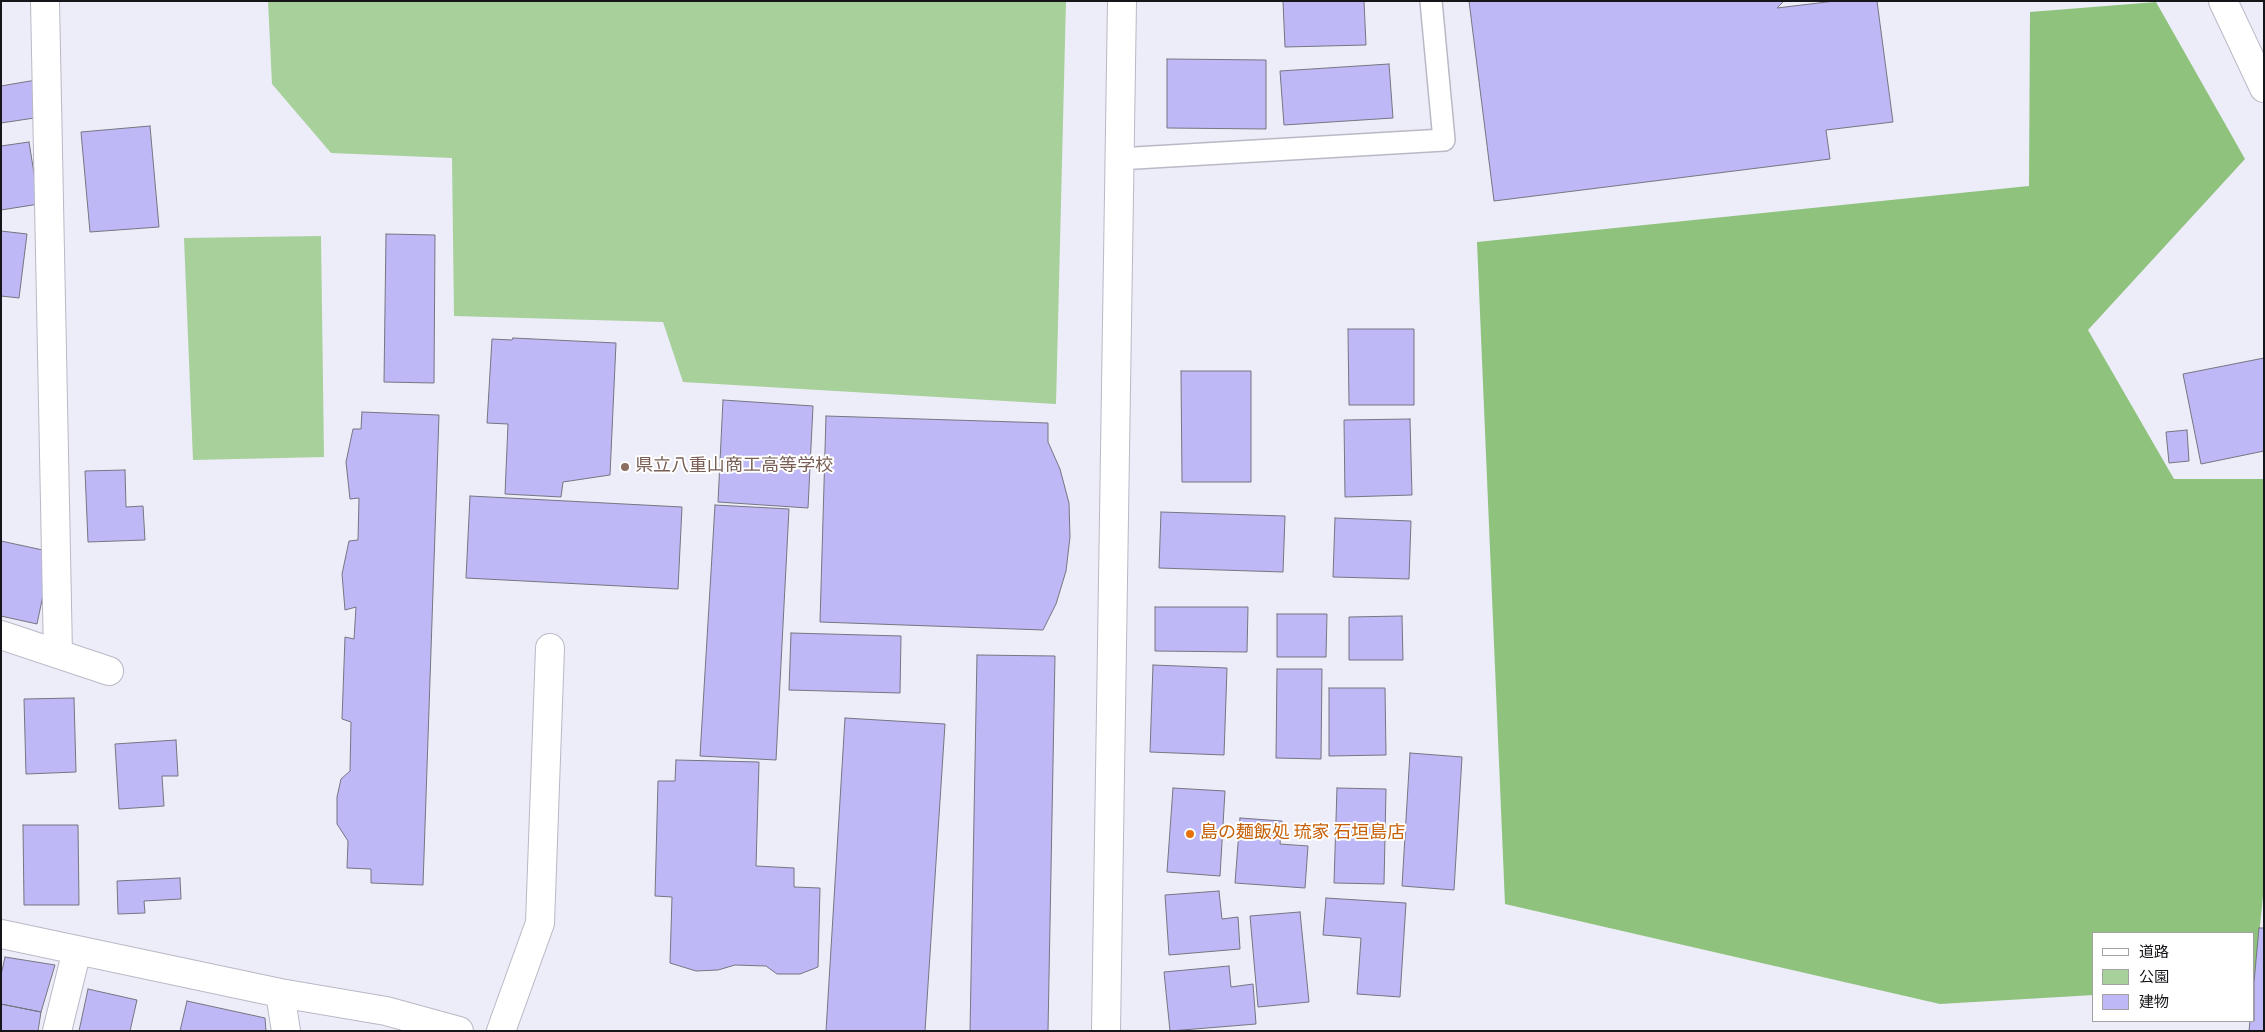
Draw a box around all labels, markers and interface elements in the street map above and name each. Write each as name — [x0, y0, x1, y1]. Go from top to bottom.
place label: 県立八重山商工高等学校 — [635, 456, 833, 478]
marker: 県立八重山商工高等学校 — [619, 461, 631, 473]
place label: 島の麺飯処 琉家 石垣島店 — [1200, 823, 1405, 845]
marker: 島の麺飯処 琉家 石垣島店 — [1184, 828, 1196, 840]
legend — [2092, 932, 2255, 1022]
text: 道路 — [2139, 942, 2169, 963]
text: 公園 — [2139, 967, 2169, 988]
text: 建物 — [2139, 992, 2169, 1013]

